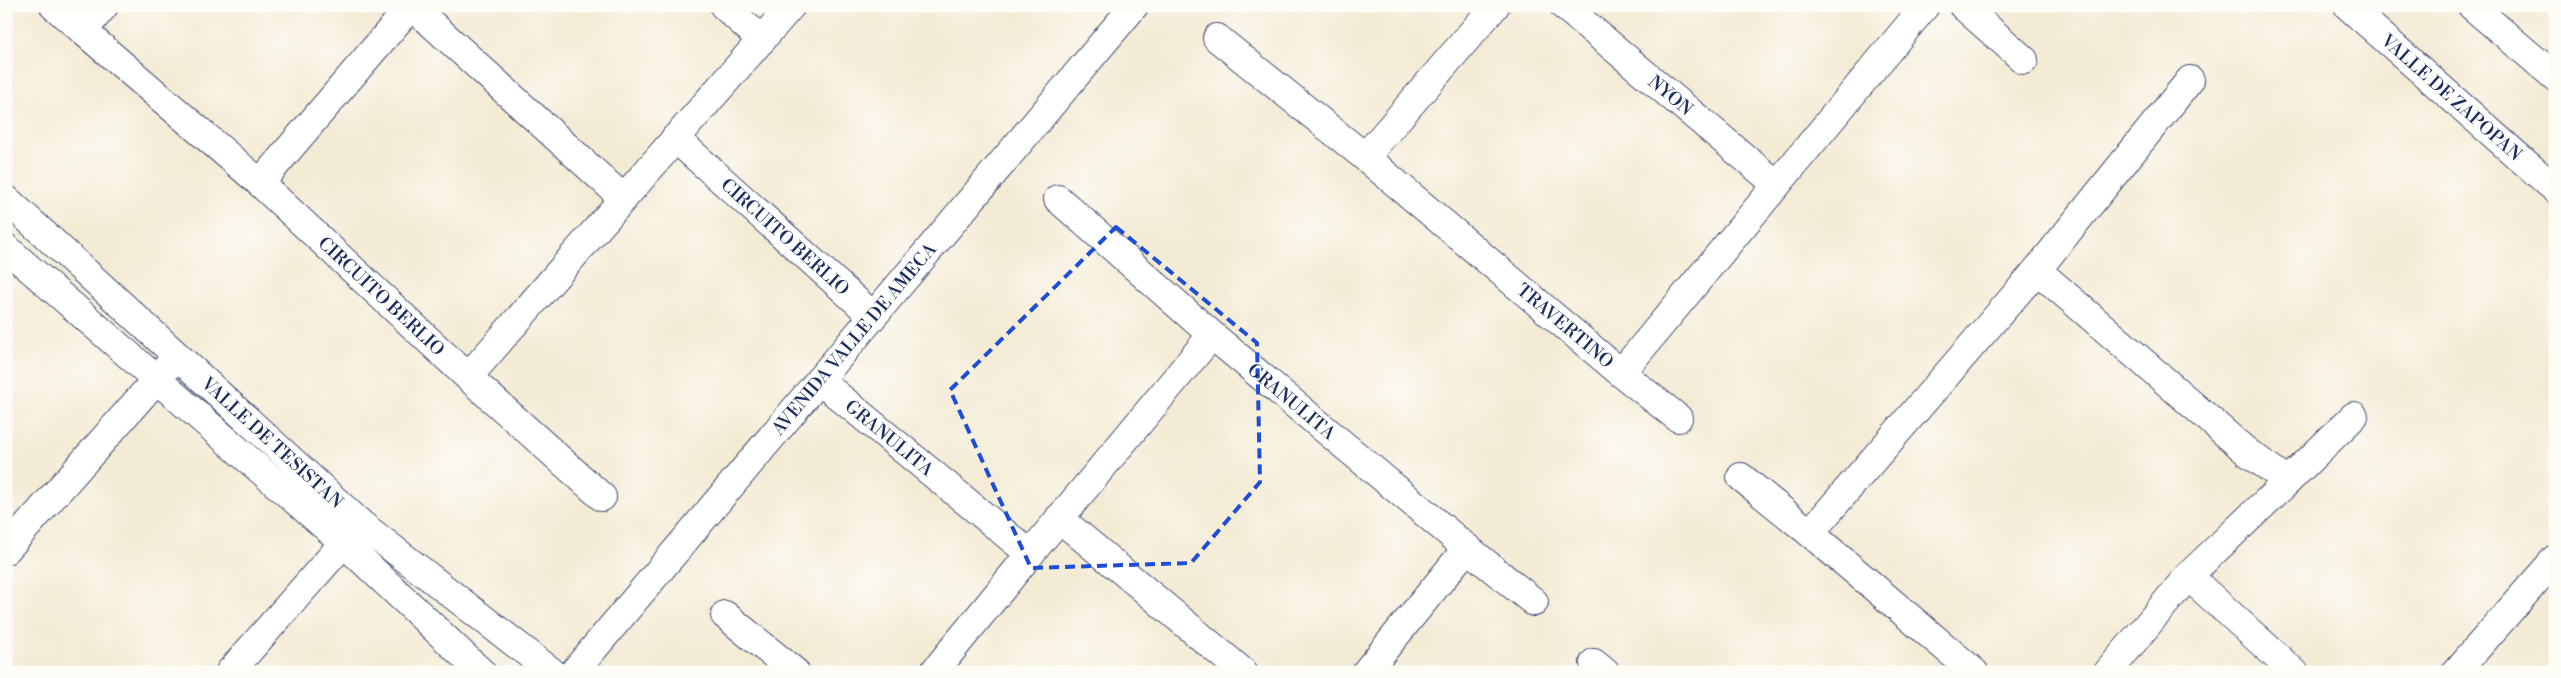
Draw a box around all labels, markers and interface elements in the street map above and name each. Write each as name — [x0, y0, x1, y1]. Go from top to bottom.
street label: VALLE DE ZAPOPAN — [2375, 28, 2527, 166]
street label: NYON — [1643, 70, 1698, 121]
street label: CIRCUITO BERLIO — [716, 173, 854, 301]
street label: CIRCUITO BERLIO — [313, 232, 450, 361]
street label: AVENIDA VALLE DE AMECA — [766, 238, 942, 441]
street label: TRAVERTINO — [1512, 278, 1618, 373]
street label: GRANULITA — [1243, 358, 1341, 445]
street label: VALLE DE TESISTAN — [196, 371, 348, 514]
street label: GRANULITA — [840, 395, 939, 481]

